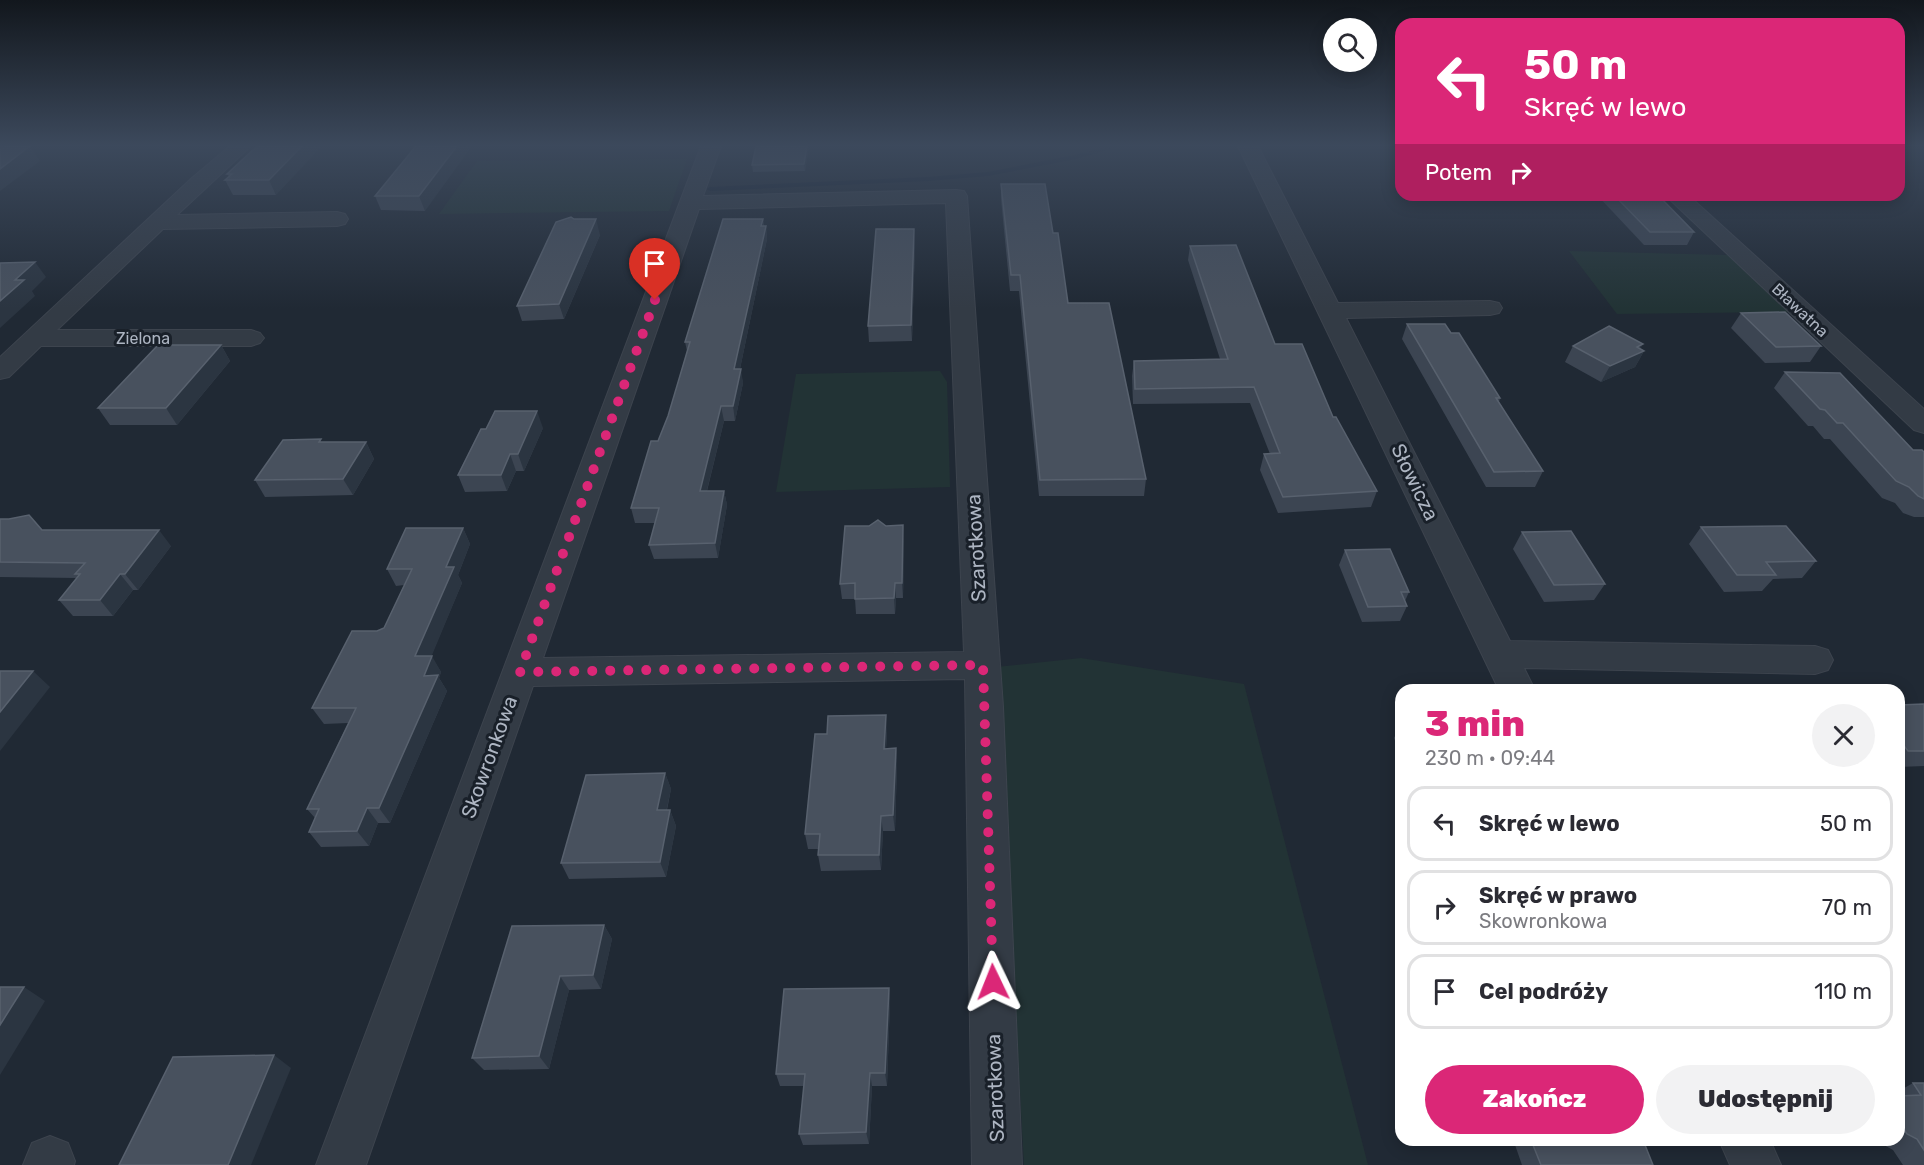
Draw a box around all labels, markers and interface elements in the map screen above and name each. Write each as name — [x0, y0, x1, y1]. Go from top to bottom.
map controls — [1323, 18, 1377, 72]
button: search — [1323, 18, 1377, 72]
text: 50 m — [1524, 40, 1627, 90]
icon: left — [1425, 42, 1503, 120]
text: Skręć w lewo — [1524, 91, 1687, 123]
icon: right — [1504, 156, 1537, 189]
text: Potem — [1425, 159, 1492, 186]
pin — [629, 238, 680, 300]
icon: arrive — [638, 247, 671, 280]
street label: Bławatna — [1768, 279, 1832, 341]
street label: Zielona — [116, 329, 170, 348]
street label: Słowicza — [1386, 440, 1444, 524]
street label: Szarotkowa — [961, 493, 991, 603]
street label: Skowronkowa — [456, 693, 522, 821]
text: 3 min — [1425, 702, 1525, 745]
button: close — [1812, 704, 1875, 767]
text: 230 m · 09:44 — [1425, 746, 1555, 770]
icon: left — [1428, 807, 1461, 840]
text: Skręć w lewo — [1479, 810, 1620, 837]
text: 50 m — [1820, 810, 1872, 837]
text: Skręć w prawo — [1479, 882, 1637, 909]
icon: right — [1428, 891, 1461, 924]
text: 70 m — [1822, 894, 1872, 921]
text: Skowronkowa — [1479, 909, 1607, 933]
position arrow — [961, 950, 1025, 1014]
icon: arrive — [1428, 975, 1461, 1008]
text: Cel podróży — [1479, 978, 1608, 1005]
text: 110 m — [1814, 978, 1872, 1005]
street label: Szarotkowa — [981, 1034, 1009, 1142]
button: Zakończ — [1425, 1065, 1644, 1134]
button: Udostępnij — [1656, 1065, 1875, 1134]

